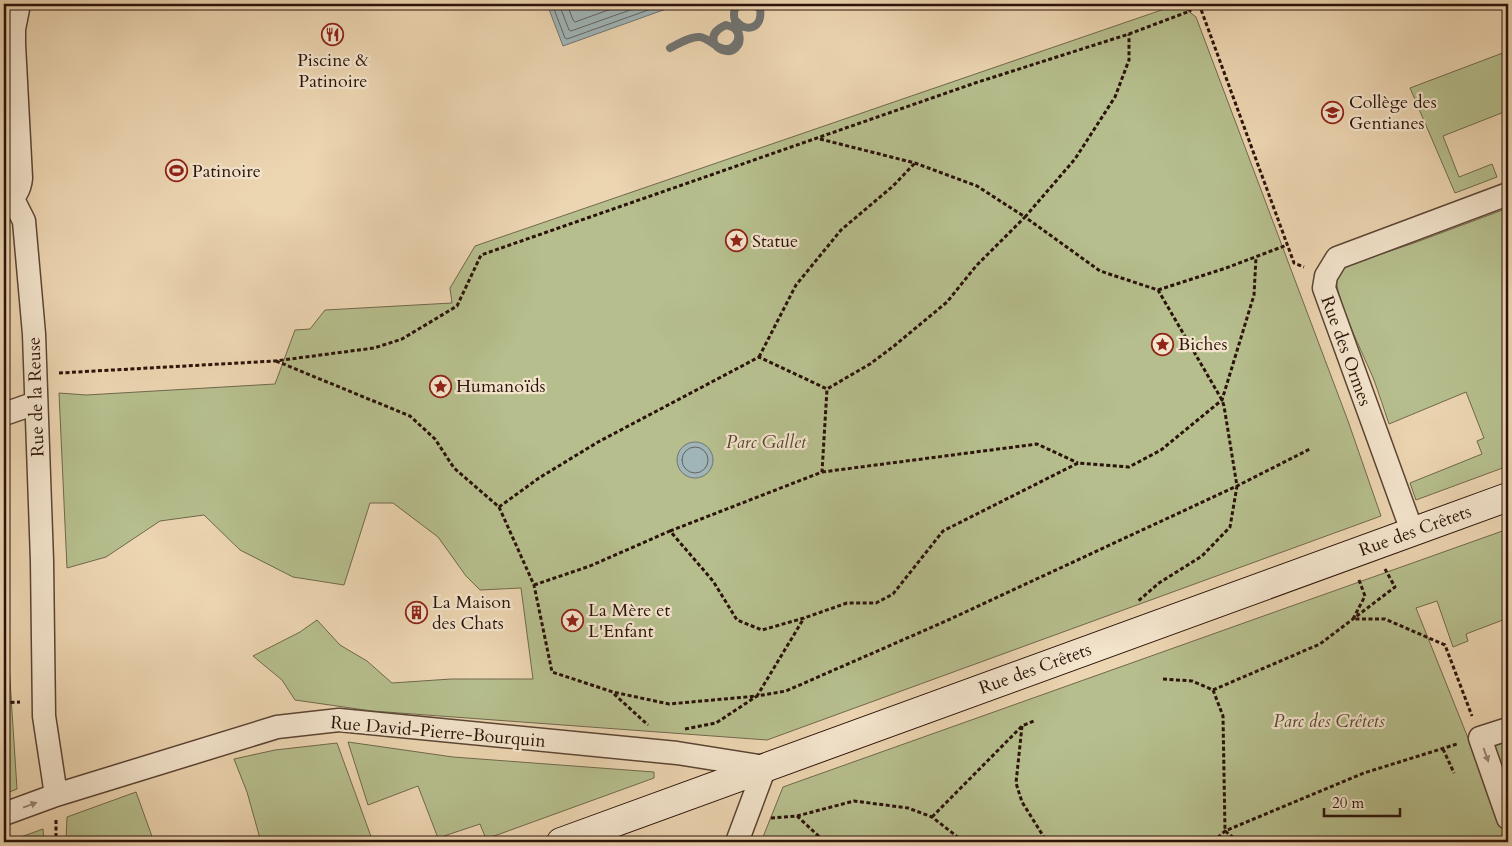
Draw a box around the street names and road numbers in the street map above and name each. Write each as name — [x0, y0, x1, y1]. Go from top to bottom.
street label: Rue des Ormes — [1314, 292, 1378, 410]
street label: Rue de la Reuse — [21, 337, 51, 457]
street label: Rue des Crêtets — [1355, 499, 1475, 563]
street label: Rue des Crêtets — [975, 637, 1095, 701]
street label: Rue David-Pierre-Bourquin — [329, 710, 547, 754]

